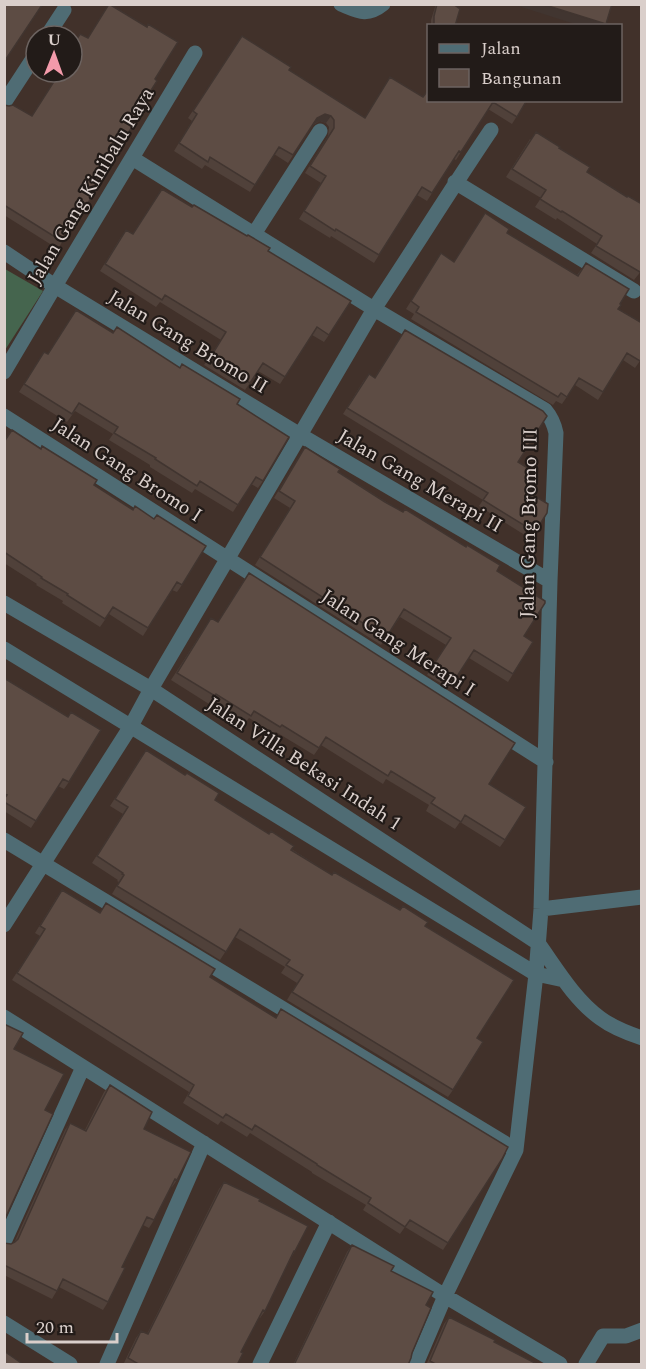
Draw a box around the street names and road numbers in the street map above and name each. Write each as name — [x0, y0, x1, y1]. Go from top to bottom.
street label: Jalan Gang Kinibalu Raya — [20, 81, 162, 290]
street label: Jalan Gang Bromo II — [102, 282, 274, 402]
street label: Jalan Gang Bromo I — [46, 410, 208, 530]
street label: Jalan Gang Merapi II — [332, 421, 508, 541]
street label: Jalan Gang Bromo III — [512, 428, 546, 618]
street label: Jalan Gang Merapi I — [315, 582, 481, 704]
street label: Jalan Villa Bekasi Indah 1 — [201, 690, 407, 838]

